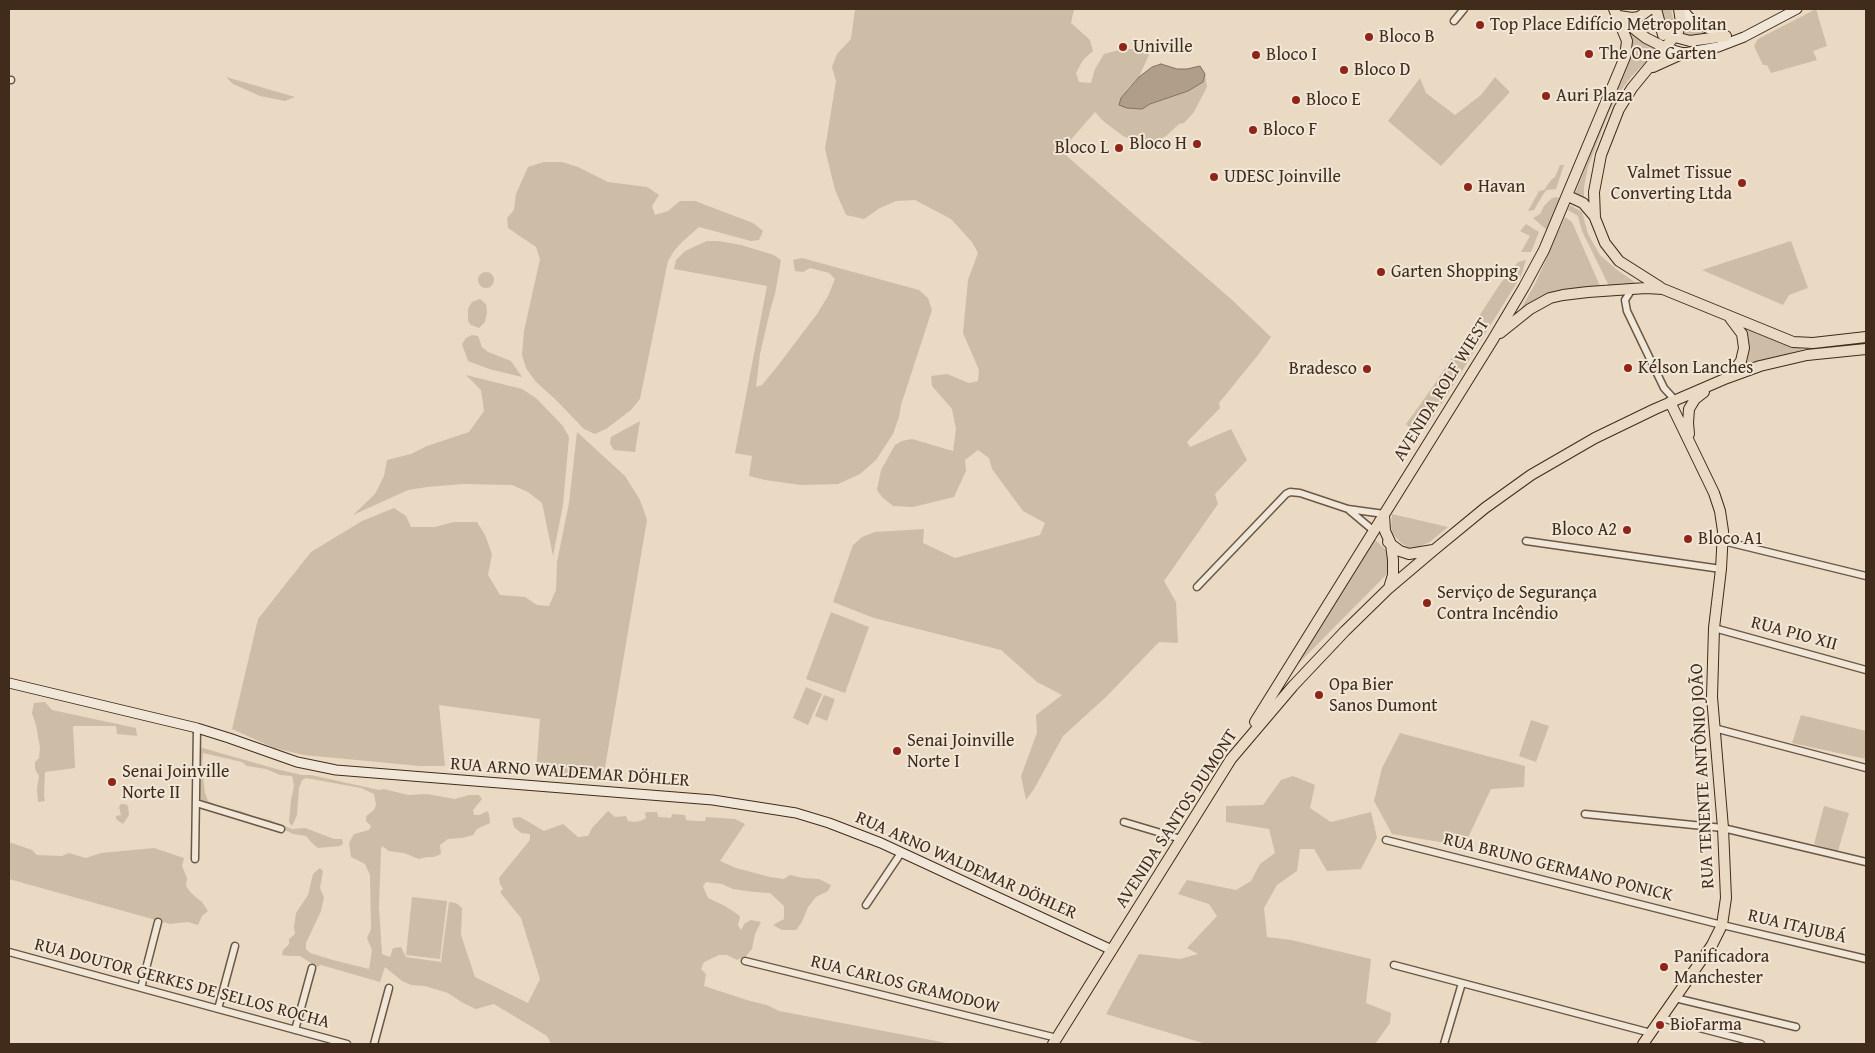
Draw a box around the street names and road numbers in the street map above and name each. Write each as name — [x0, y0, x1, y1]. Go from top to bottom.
street label: AVENIDA ROLF WIEST — [1389, 314, 1495, 466]
street label: RUA PIO XII — [1748, 612, 1840, 656]
street label: RUA TENENTE ANTÔNIO JOÃO — [1686, 663, 1720, 889]
street label: AVENIDA SANTOS DUMONT — [1111, 726, 1243, 912]
street label: RUA ARNO WALDEMAR DÖHLER — [450, 754, 690, 792]
street label: RUA ARNO WALDEMAR DÖHLER — [852, 807, 1080, 925]
street label: RUA BRUNO GERMANO PONICK — [1441, 829, 1675, 907]
street label: RUA ITAJUBÁ — [1746, 905, 1848, 949]
street label: RUA DOUTOR GERKES DE SELLOS ROCHA — [32, 934, 332, 1034]
street label: RUA CARLOS GRAMODOW — [808, 951, 1002, 1019]

